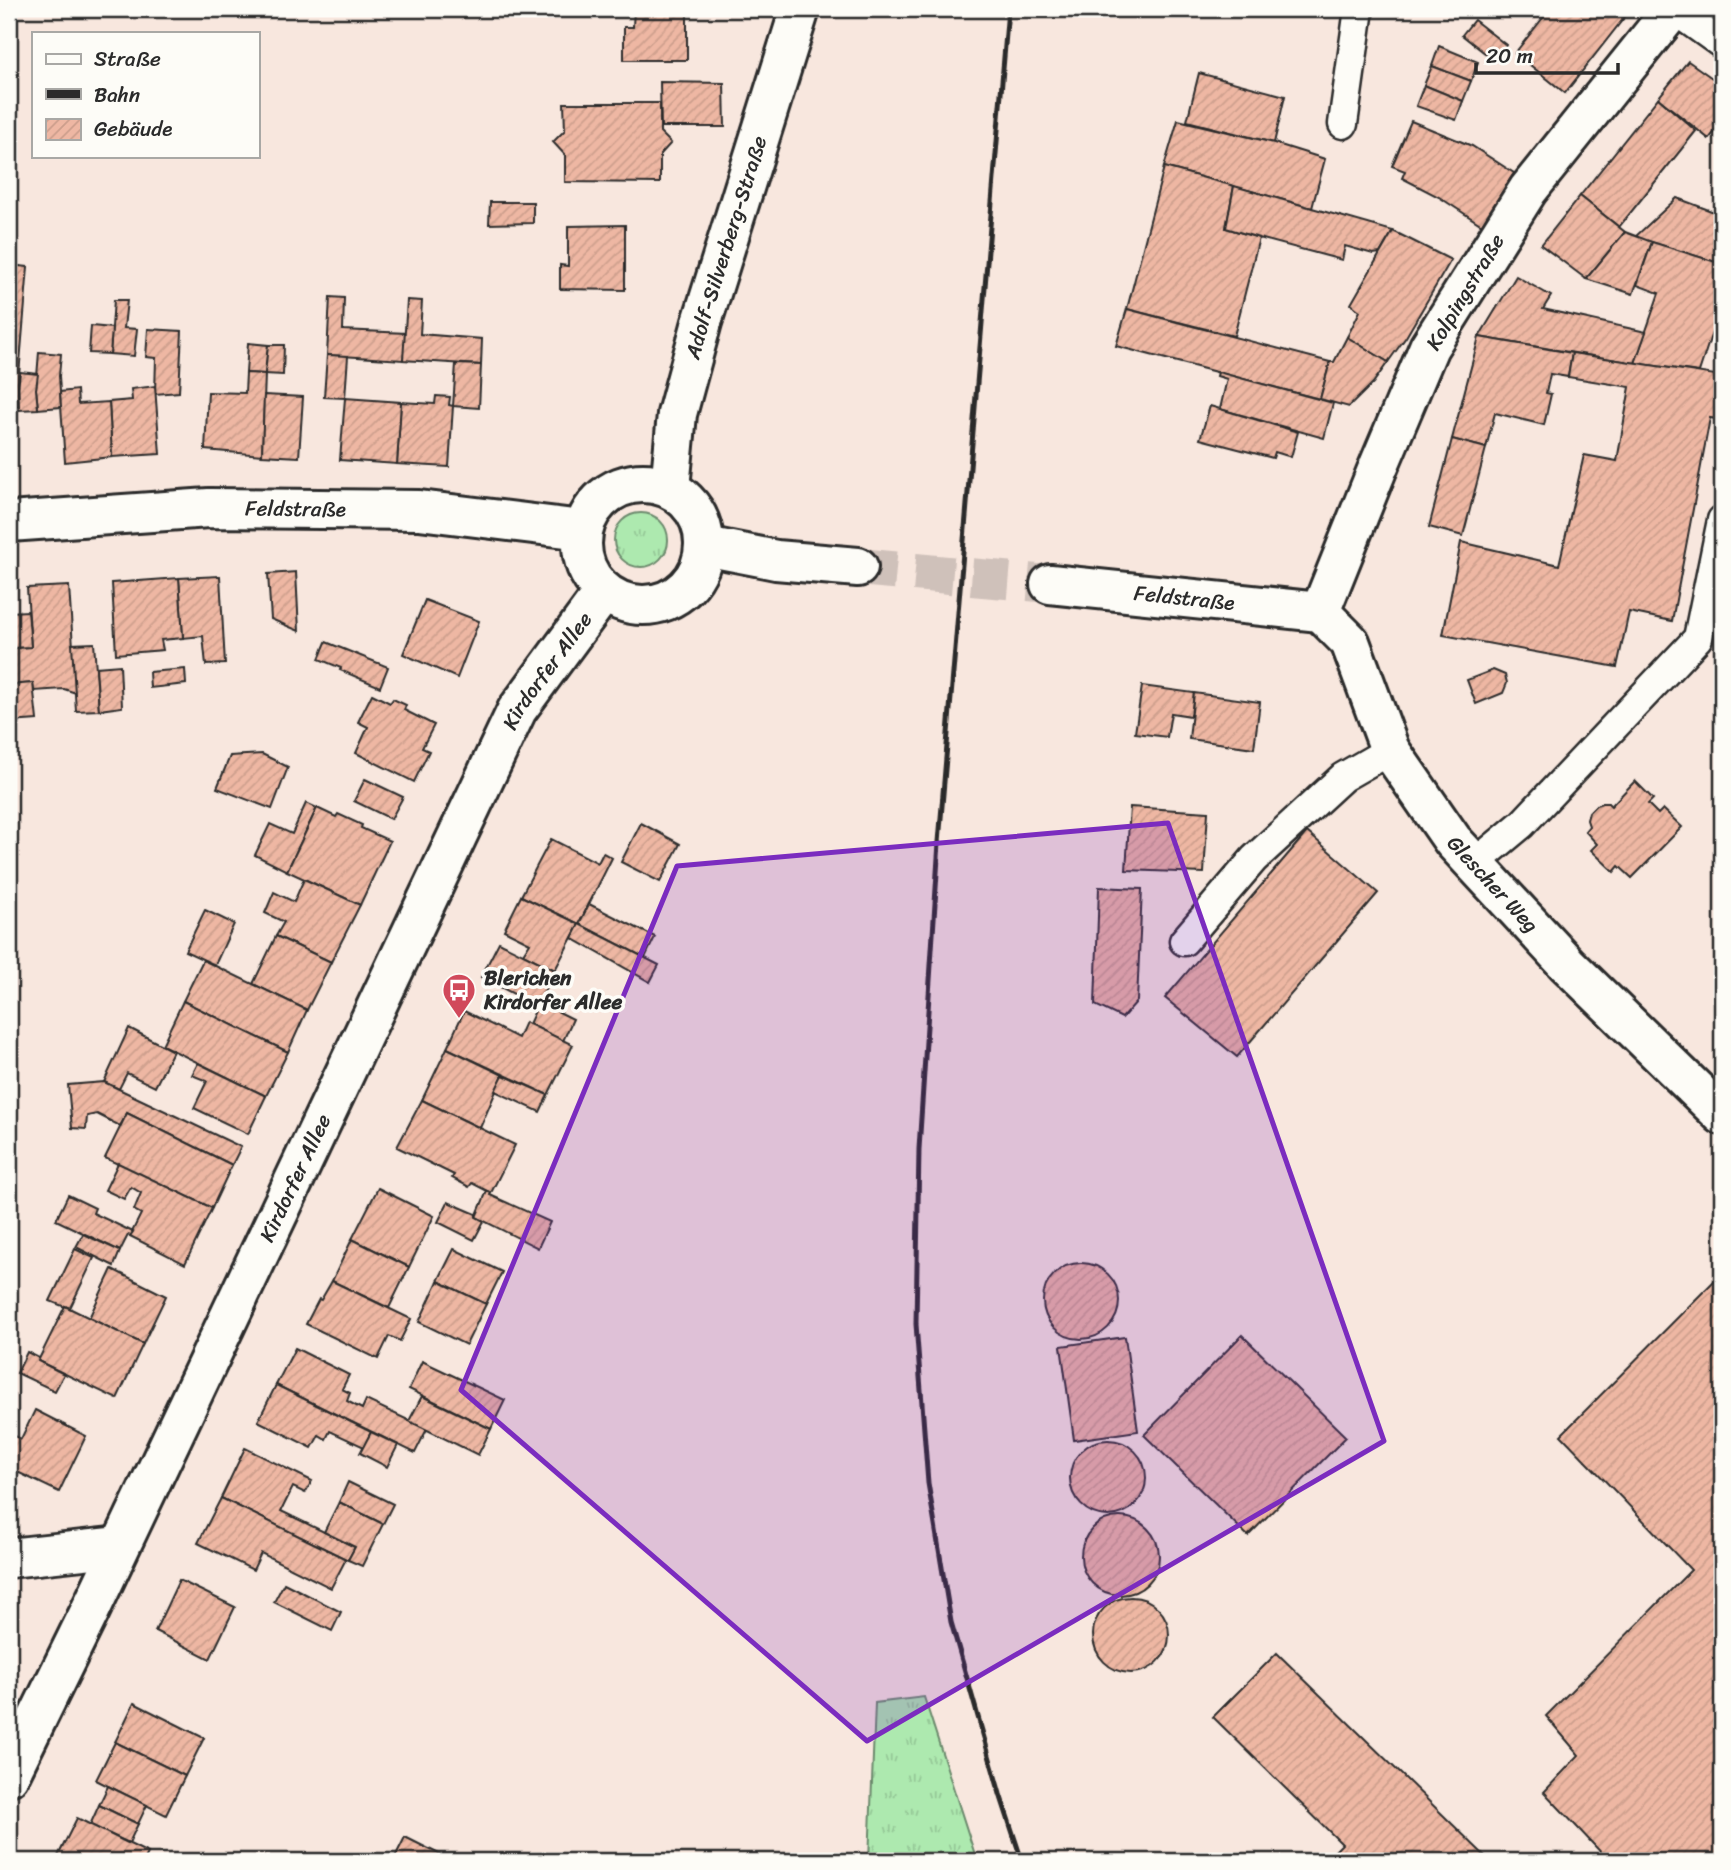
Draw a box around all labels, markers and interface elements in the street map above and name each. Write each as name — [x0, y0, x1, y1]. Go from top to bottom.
legend — [32, 32, 259, 158]
scale bar — [1476, 32, 1617, 76]
text: 20 m — [1486, 37, 1533, 75]
text: Straße — [94, 40, 161, 78]
text: Bahn — [94, 76, 140, 114]
text: Gebäude — [94, 110, 172, 148]
street label: Adolf-Silverberg-Straße — [674, 131, 778, 364]
street label: Kolpingstraße — [1415, 226, 1515, 358]
street label: Feldstraße — [245, 489, 346, 528]
street label: Feldstraße — [1132, 574, 1236, 622]
street label: Kirdorfer Allee — [491, 603, 603, 736]
street label: Glescher Weg — [1437, 826, 1549, 942]
place label: Blerichen Kirdorfer Allee — [483, 959, 623, 1021]
bus stop icon: Blerichen Kirdorfer Allee — [440, 971, 478, 1020]
street label: Kirdorfer Allee — [248, 1107, 342, 1249]

